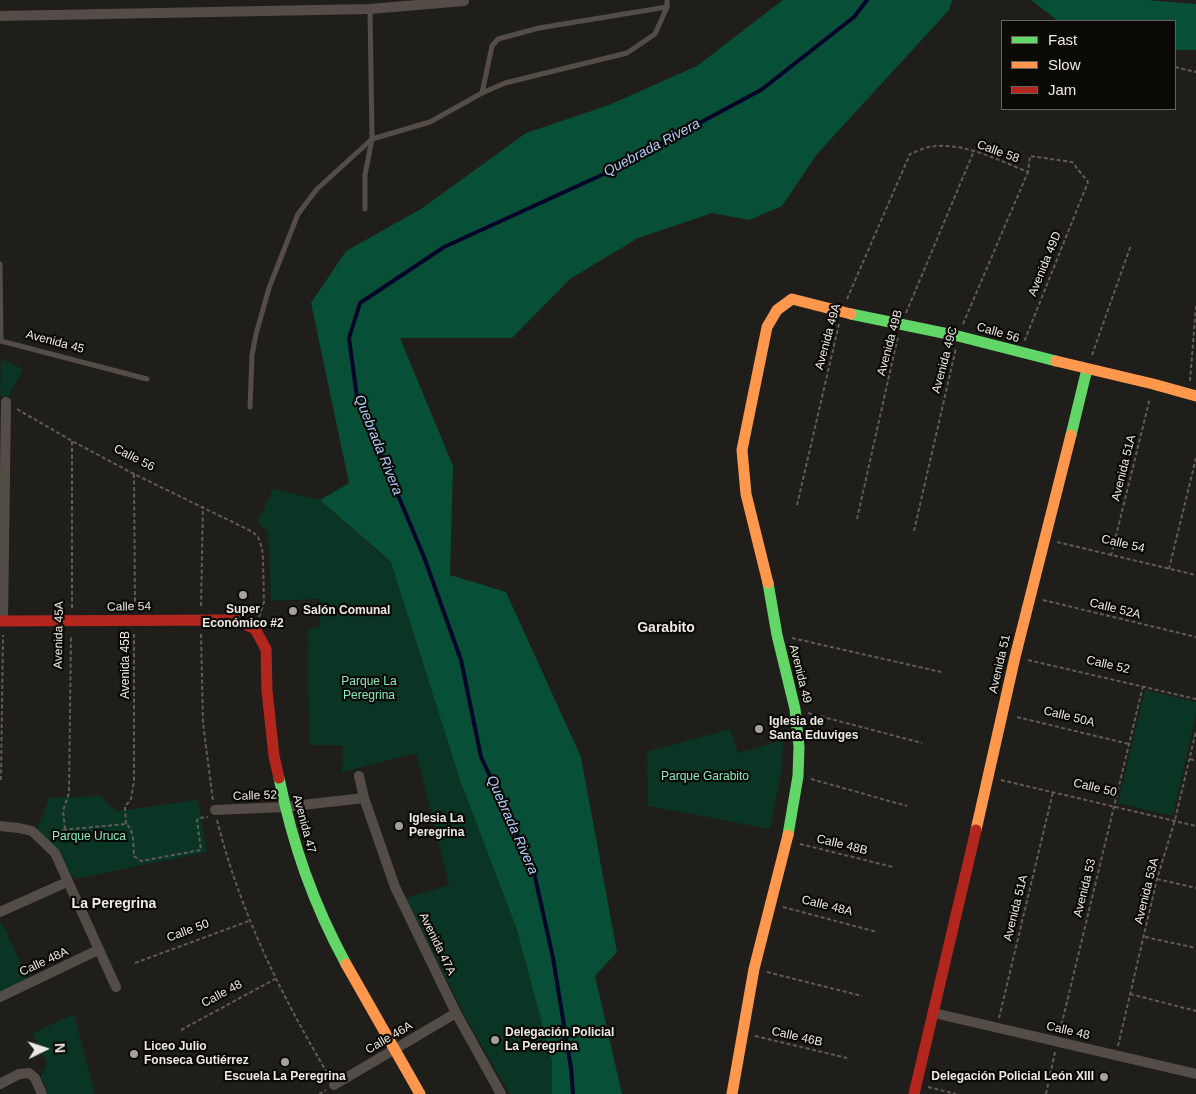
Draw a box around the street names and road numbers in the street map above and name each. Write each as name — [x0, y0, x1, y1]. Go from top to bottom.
street label: Calle 58 — [975, 138, 1021, 166]
street label: Avenida 49D — [1025, 230, 1065, 298]
street label: Avenida 49A — [812, 302, 844, 372]
street label: Avenida 49B — [874, 308, 906, 378]
street label: Calle 56 — [975, 320, 1021, 346]
street label: Avenida 49C — [929, 325, 961, 395]
street label: Avenida 45 — [24, 327, 86, 357]
street label: Avenida 51A — [1109, 433, 1139, 503]
street label: Calle 56 — [111, 442, 157, 474]
street label: Calle 54 — [1100, 532, 1146, 556]
street label: Calle 52A — [1088, 596, 1142, 622]
street label: Calle 54 — [107, 599, 151, 615]
street label: Avenida 45A — [51, 601, 67, 669]
street label: Avenida 45B — [119, 631, 133, 699]
street label: Avenida 51 — [986, 633, 1014, 695]
street label: Avenida 49 — [786, 643, 814, 705]
street label: Calle 52 — [1085, 653, 1131, 677]
street label: Calle 50A — [1042, 704, 1096, 730]
street label: Calle 50 — [1072, 776, 1118, 800]
street label: Calle 52 — [233, 788, 277, 804]
street label: Avenida 47 — [289, 793, 319, 855]
street label: Calle 48B — [815, 832, 869, 858]
street label: Avenida 53A — [1132, 856, 1162, 926]
street label: Avenida 53 — [1071, 857, 1099, 919]
street label: Avenida 51A — [1001, 873, 1031, 943]
street label: Calle 48A — [800, 893, 854, 919]
street label: Avenida 47A — [416, 910, 458, 978]
street label: Calle 50 — [165, 917, 211, 945]
street label: Calle 48A — [17, 944, 71, 980]
street label: Calle 48 — [199, 977, 245, 1011]
street label: Calle 46A — [363, 1019, 415, 1057]
street label: Calle 48 — [1045, 1019, 1091, 1043]
street label: Calle 46B — [770, 1024, 824, 1050]

